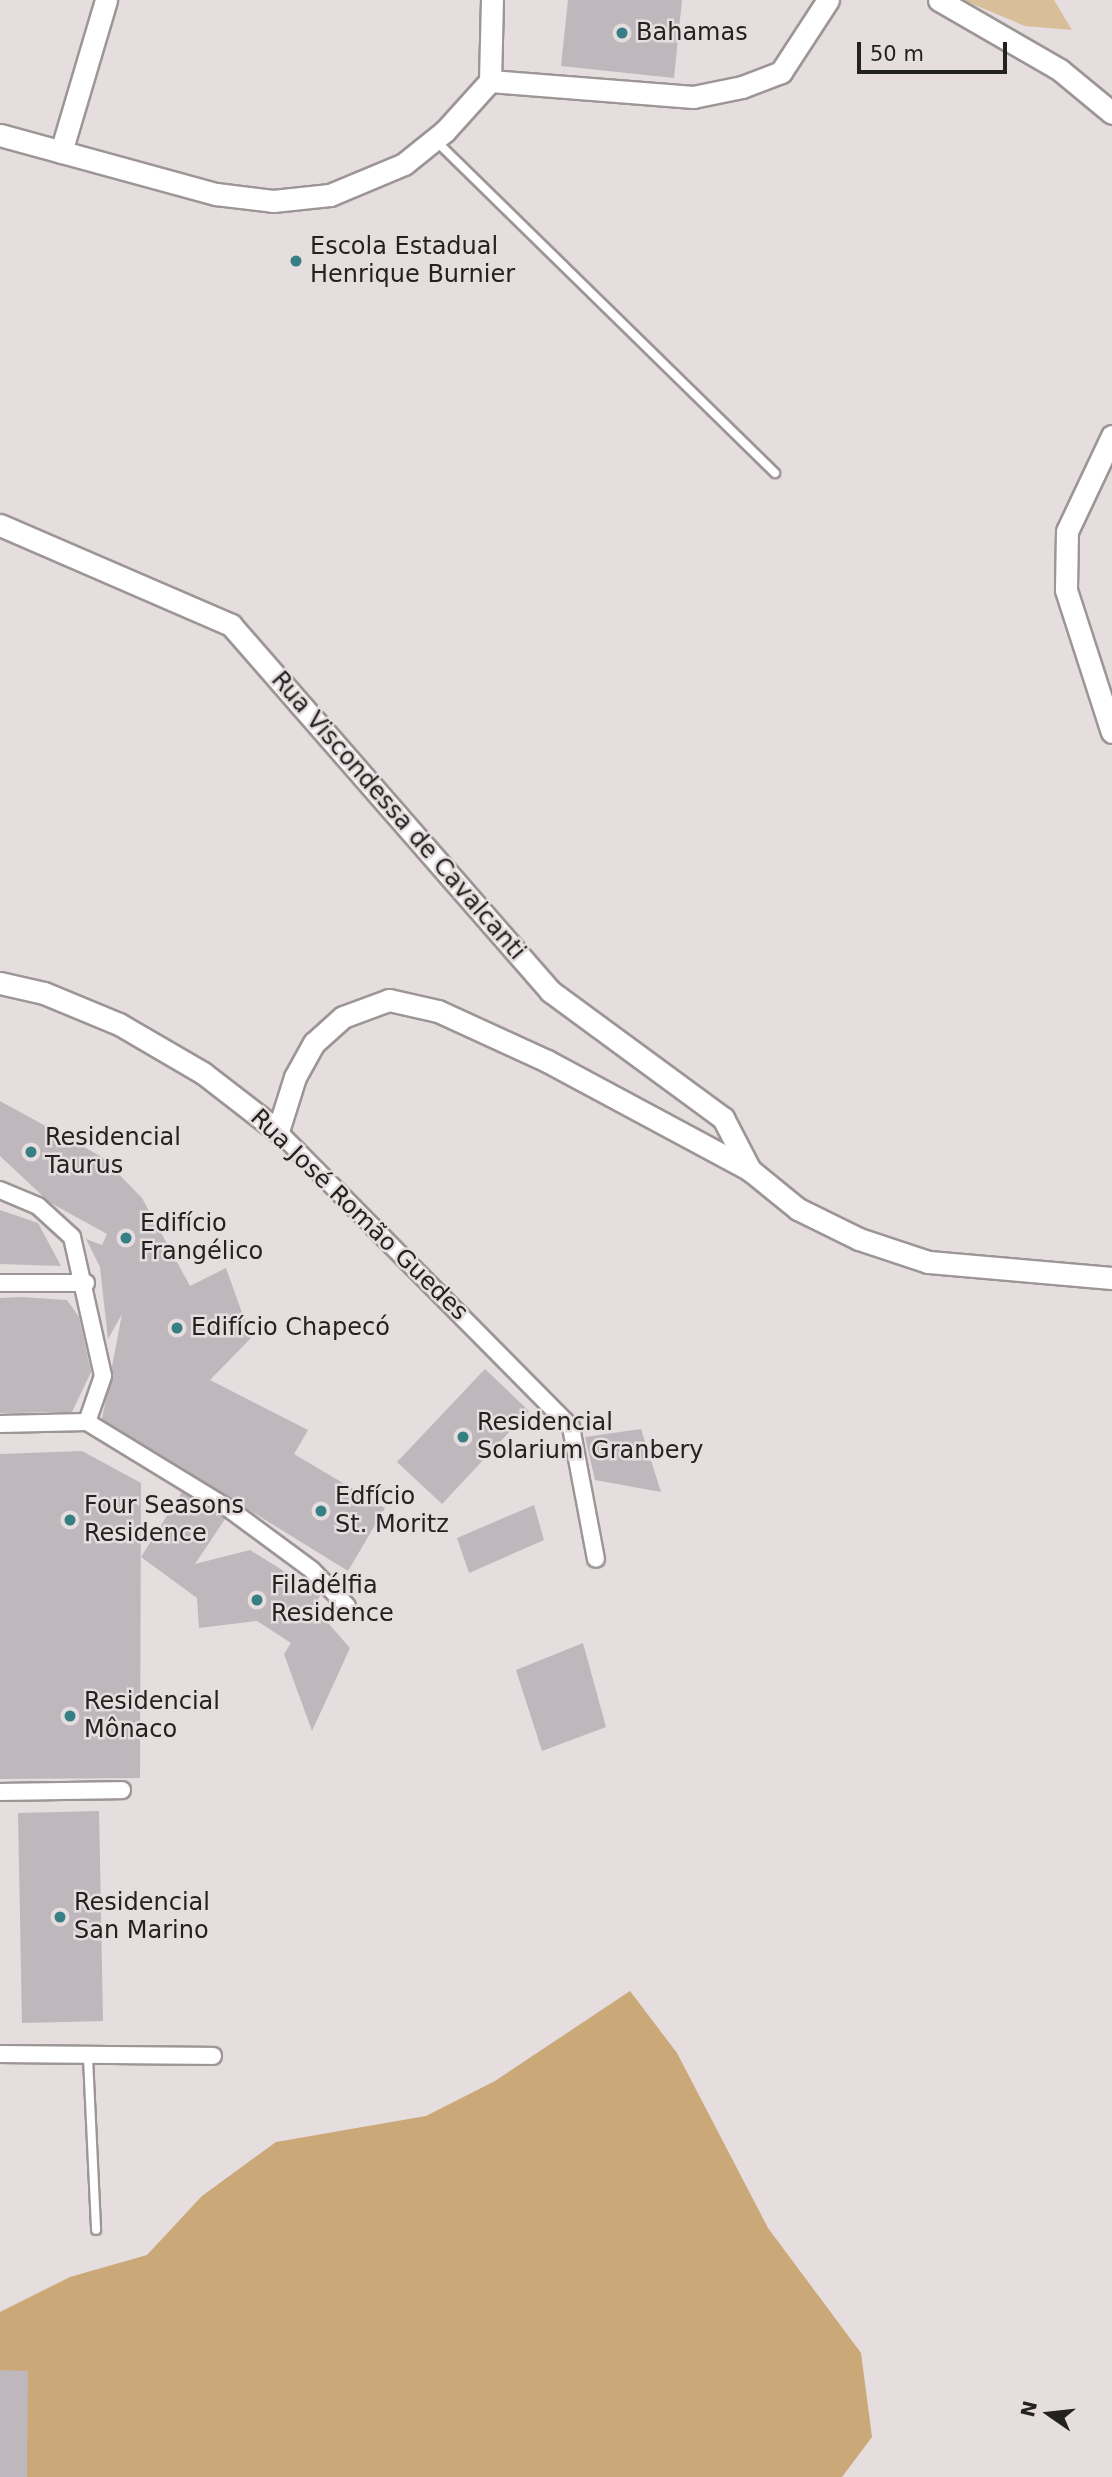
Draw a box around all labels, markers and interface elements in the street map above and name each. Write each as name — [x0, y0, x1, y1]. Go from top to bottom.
place label: Bahamas — [636, 19, 748, 47]
marker: Bahamas — [614, 25, 630, 41]
scale bar — [860, 28, 1010, 72]
text: 50 m — [870, 42, 924, 66]
place label: Escola Estadual Henrique Burnier — [310, 233, 515, 289]
marker: Escola Estadual Henrique Burnier — [288, 253, 304, 269]
street label: Rua Viscondessa de Cavalcanti — [265, 666, 531, 966]
street label: Rua José Romão Guedes — [244, 1103, 474, 1327]
place label: Residencial Taurus — [45, 1124, 181, 1180]
marker: Residencial Taurus — [23, 1144, 39, 1160]
place label: Edifício Frangélico — [140, 1210, 263, 1266]
marker: Edifício Frangélico — [118, 1230, 134, 1246]
place label: Edifício Chapecó — [191, 1314, 390, 1342]
marker: Edifício Chapecó — [169, 1320, 185, 1336]
place label: Residencial Solarium Granbery — [477, 1409, 704, 1465]
marker: Residencial Solarium Granbery — [455, 1429, 471, 1445]
place label: Edfício St. Moritz — [335, 1483, 449, 1539]
place label: Four Seasons Residence — [84, 1492, 244, 1548]
marker: Edfício St. Moritz — [313, 1503, 329, 1519]
marker: Four Seasons Residence — [62, 1512, 78, 1528]
place label: Filadélfia Residence — [271, 1572, 394, 1628]
marker: Filadélfia Residence — [249, 1592, 265, 1608]
place label: Residencial Mônaco — [84, 1688, 220, 1744]
marker: Residencial Mônaco — [62, 1708, 78, 1724]
place label: Residencial San Marino — [74, 1889, 210, 1945]
marker: Residencial San Marino — [52, 1909, 68, 1925]
north arrow — [1014, 2379, 1084, 2449]
text: N — [1016, 2399, 1041, 2419]

